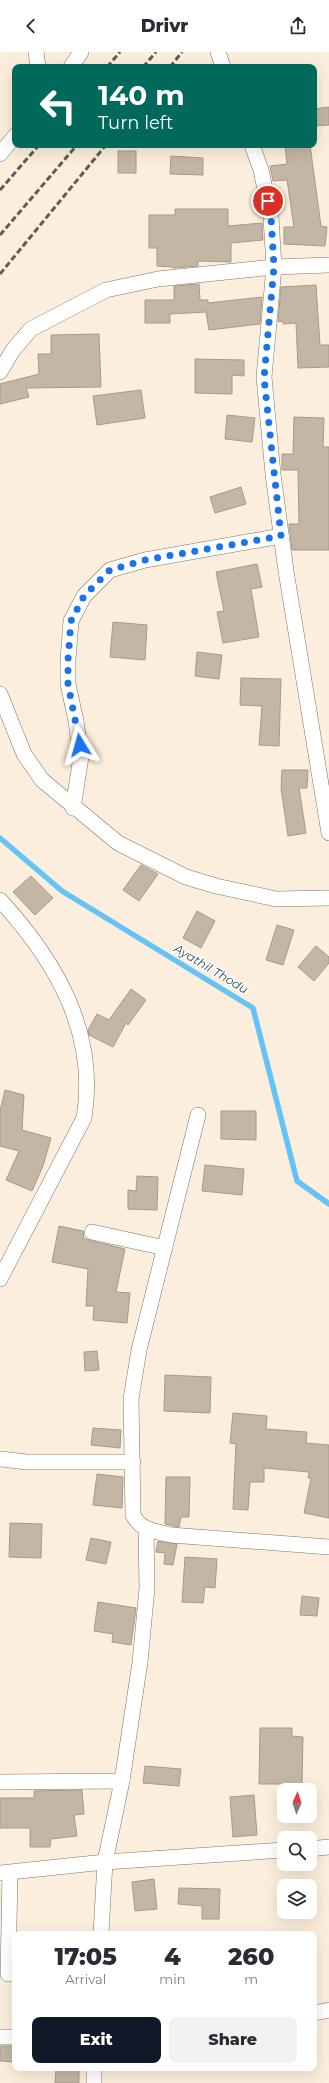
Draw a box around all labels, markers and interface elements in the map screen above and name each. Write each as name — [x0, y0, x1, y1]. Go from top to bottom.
icon: back — [20, 15, 42, 37]
text: Drivr — [141, 15, 188, 37]
icon: share — [287, 15, 309, 37]
text: 140 m — [98, 78, 185, 112]
icon: left — [32, 80, 84, 132]
text: Turn left — [98, 112, 173, 134]
pin — [251, 184, 285, 218]
icon: arrive — [257, 190, 279, 212]
position arrow — [59, 724, 101, 766]
water label: Ayathil Thodu — [170, 940, 251, 997]
north arrow — [277, 1783, 317, 1823]
map controls — [277, 1783, 317, 1919]
button: search — [277, 1831, 317, 1871]
button: layers — [277, 1879, 317, 1919]
text: 17:05 — [55, 1942, 117, 1971]
text: 4 — [164, 1942, 181, 1971]
text: 260 — [228, 1942, 274, 1971]
text: Arrival — [65, 1971, 106, 1987]
text: min — [159, 1971, 185, 1987]
text: m — [244, 1971, 258, 1987]
button: Exit — [32, 2017, 161, 2063]
button: Share — [169, 2017, 297, 2063]

